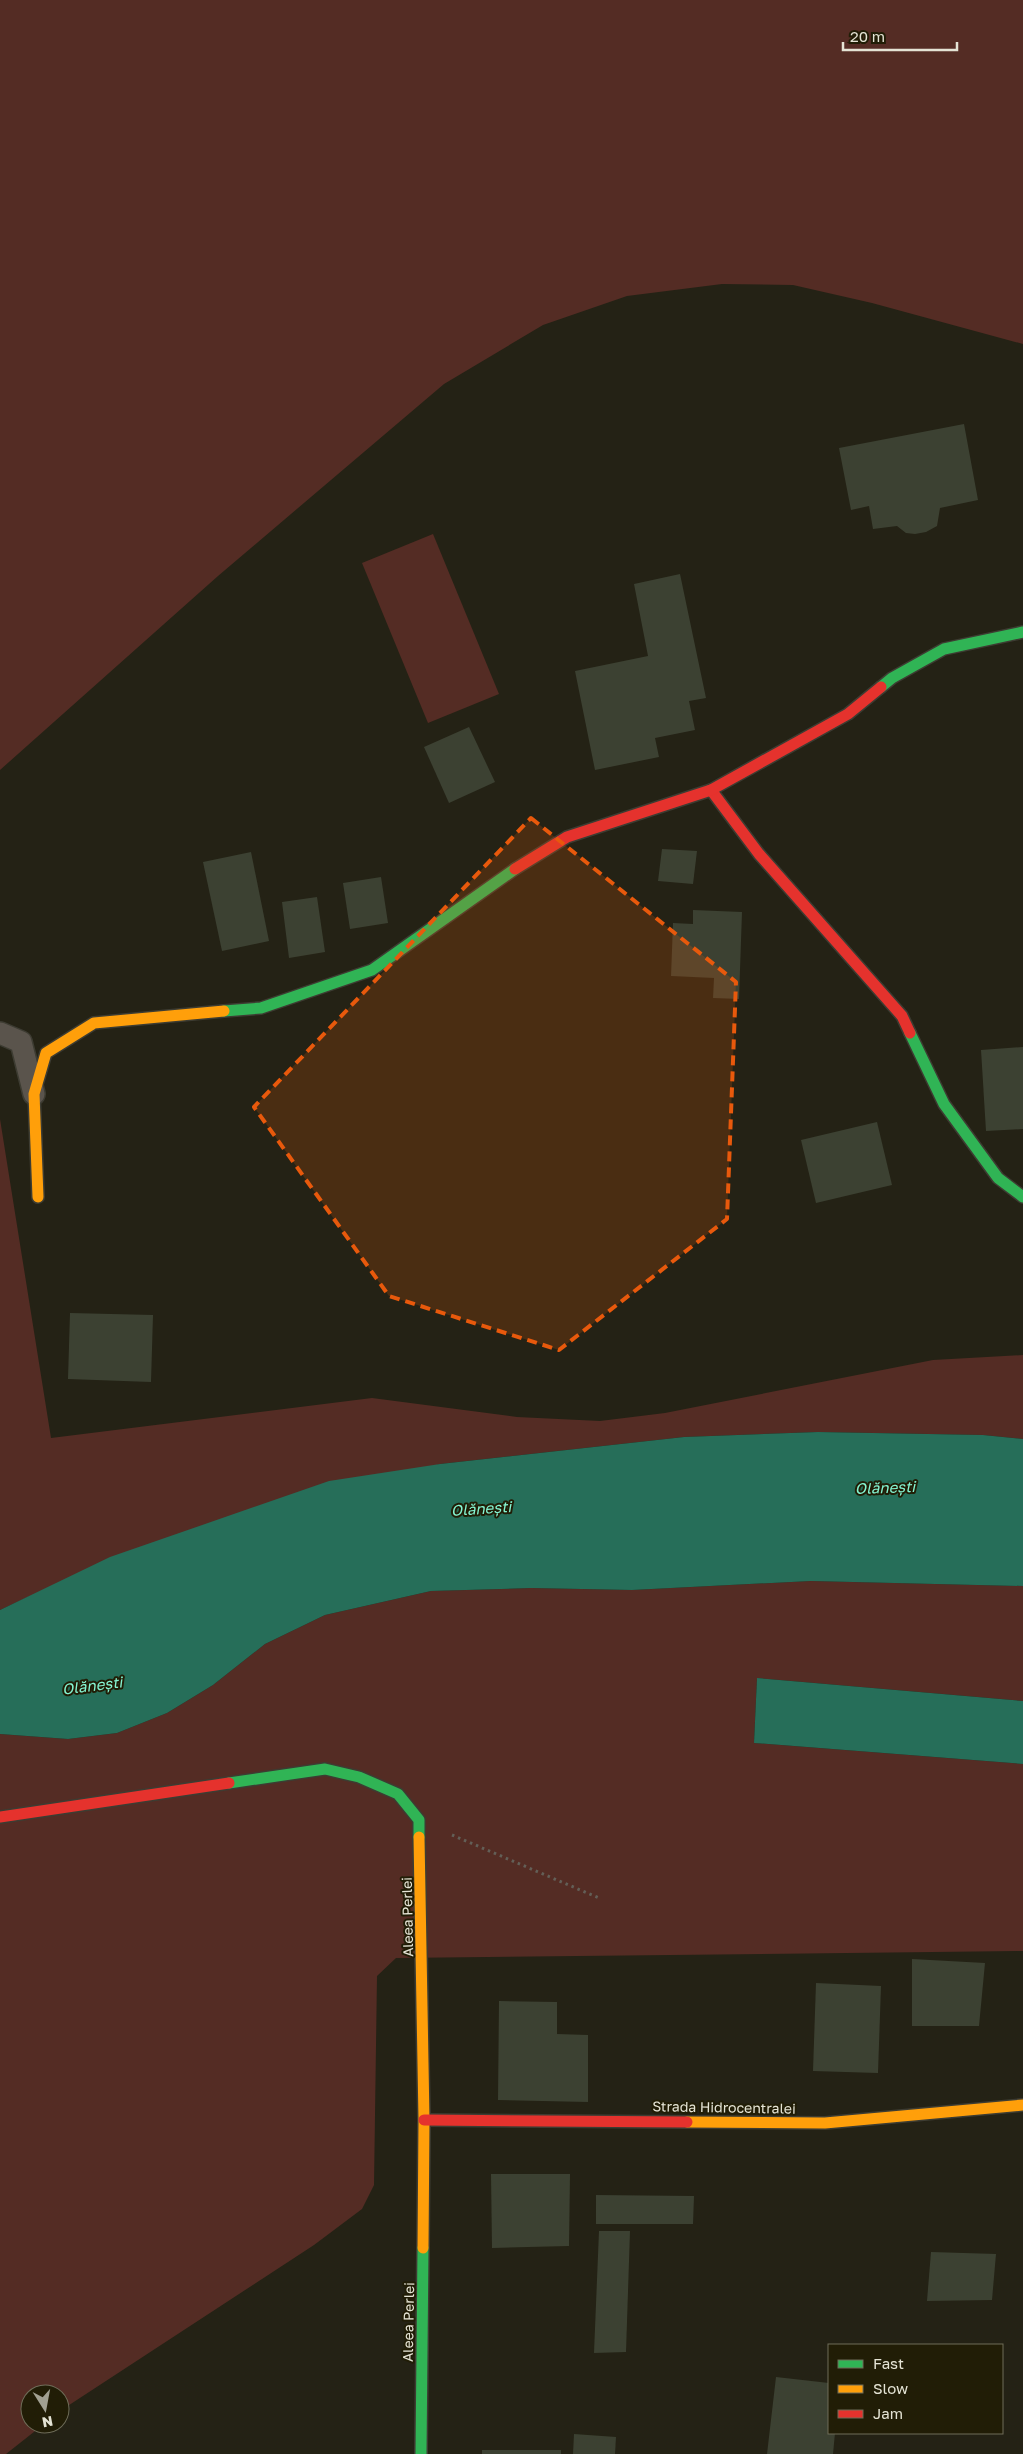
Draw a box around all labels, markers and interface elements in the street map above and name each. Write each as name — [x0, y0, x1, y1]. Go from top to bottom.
scale bar — [843, 20, 957, 52]
text: 20 m — [850, 27, 885, 45]
water label: Olănești — [855, 1477, 917, 1498]
water label: Olănești — [450, 1497, 514, 1520]
water label: Olănești — [61, 1672, 125, 1699]
street label: Aleea Perlei — [398, 1877, 416, 1957]
street label: Strada Hidrocentralei — [652, 2097, 796, 2117]
street label: Aleea Perlei — [399, 2282, 417, 2362]
legend — [828, 2344, 1003, 2434]
text: Fast — [873, 2354, 904, 2372]
text: Slow — [873, 2379, 908, 2397]
north arrow — [20, 2384, 70, 2434]
text: Jam — [873, 2404, 903, 2422]
text: N — [41, 2413, 54, 2432]

